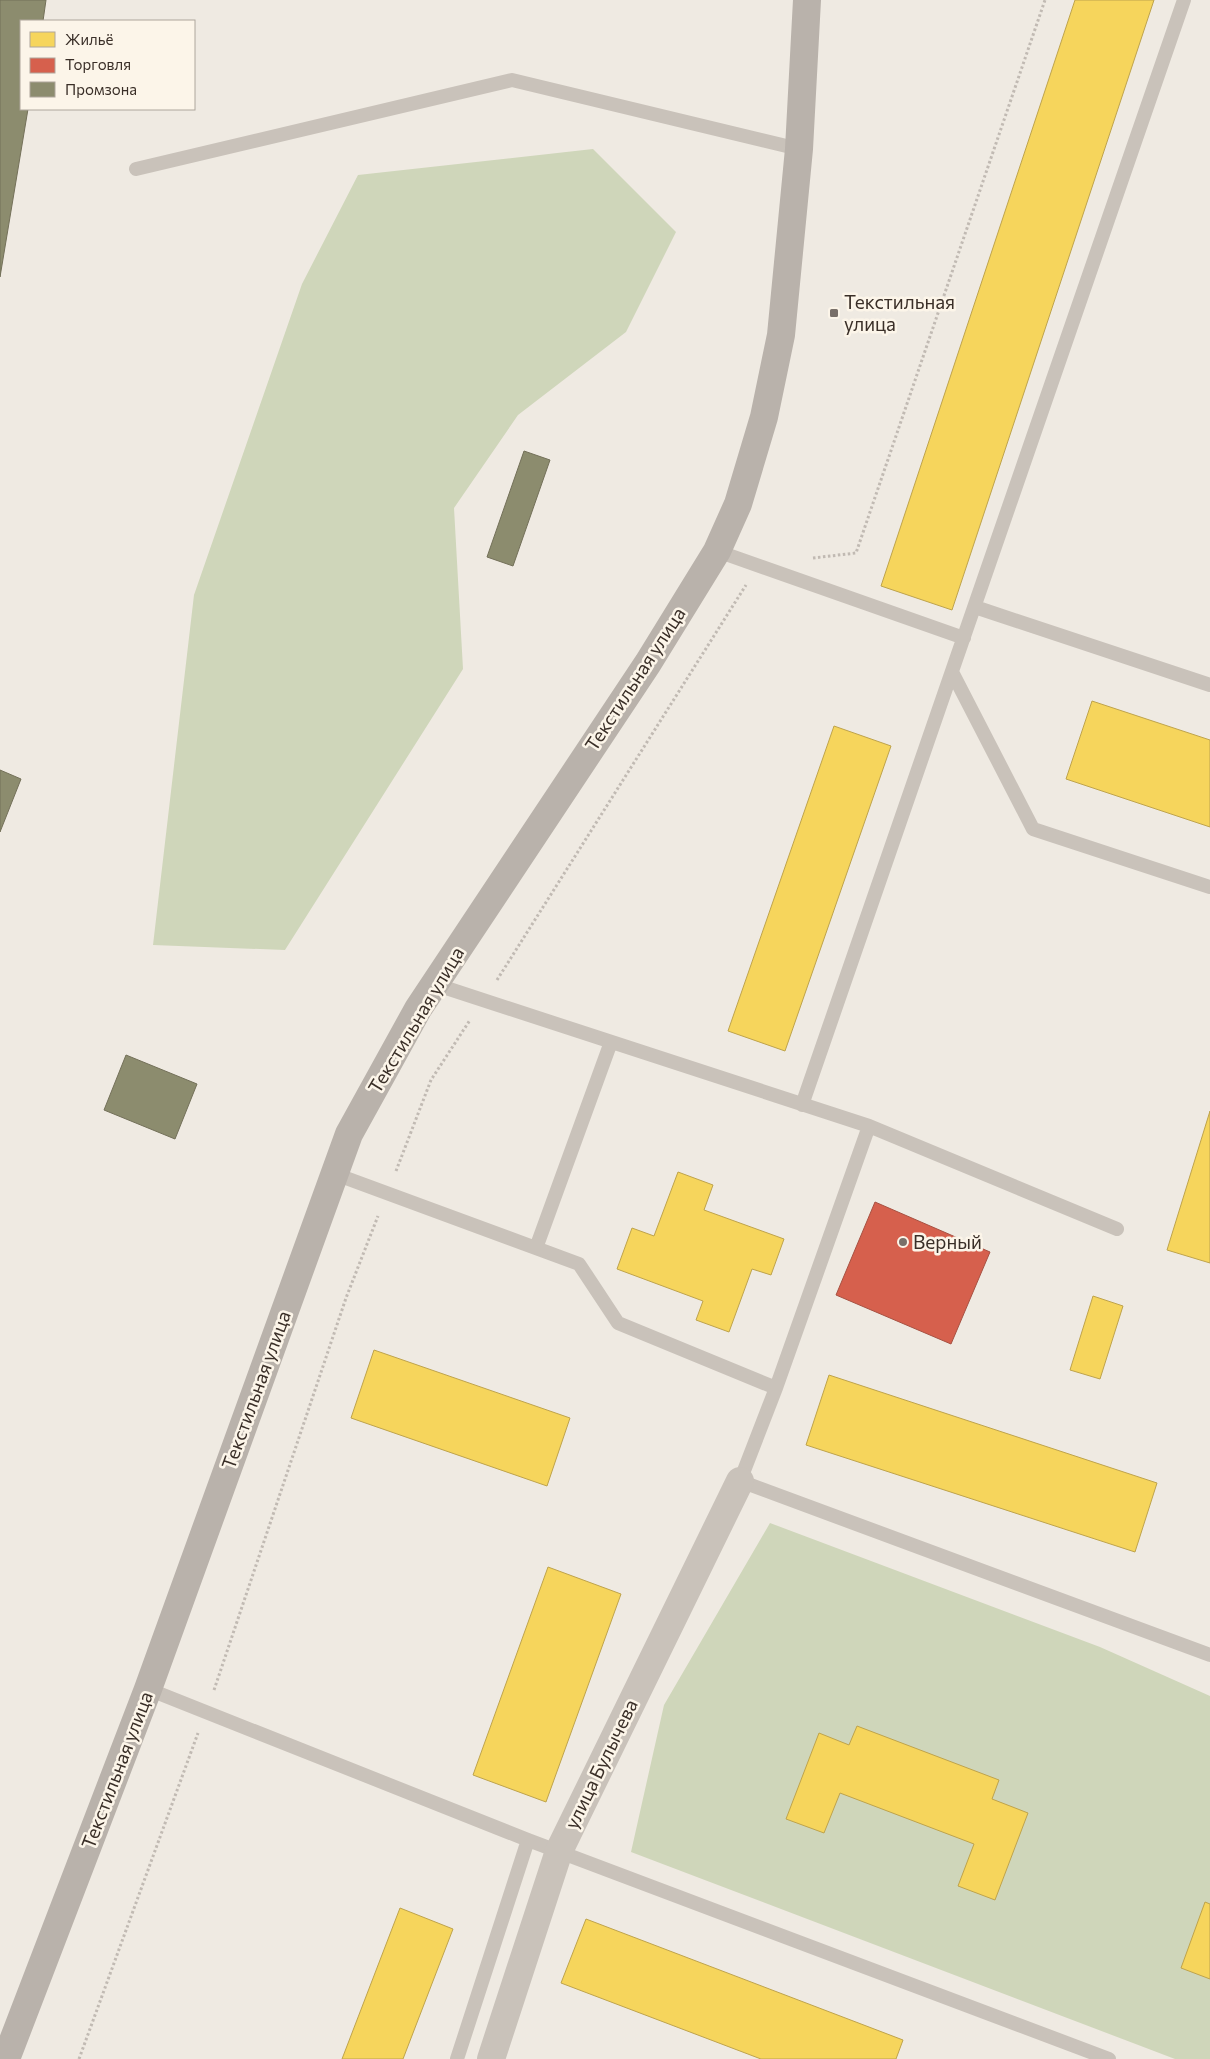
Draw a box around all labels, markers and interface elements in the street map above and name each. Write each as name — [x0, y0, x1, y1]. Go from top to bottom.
legend — [20, 20, 195, 110]
text: Жильё — [65, 30, 113, 48]
text: Торговля — [65, 55, 131, 73]
text: Промзона — [65, 80, 137, 98]
place label: Текстильная улица — [844, 290, 955, 335]
marker: Текстильная улица — [828, 307, 840, 319]
street label: Текстильная улица — [580, 603, 690, 755]
street label: Текстильная улица — [363, 942, 468, 1097]
place label: Верный — [913, 1230, 982, 1253]
marker: Верный — [897, 1236, 909, 1248]
street label: Текстильная улица — [216, 1308, 295, 1472]
street label: Текстильная улица — [76, 1688, 157, 1852]
street label: улица Булычева — [559, 1695, 642, 1832]

